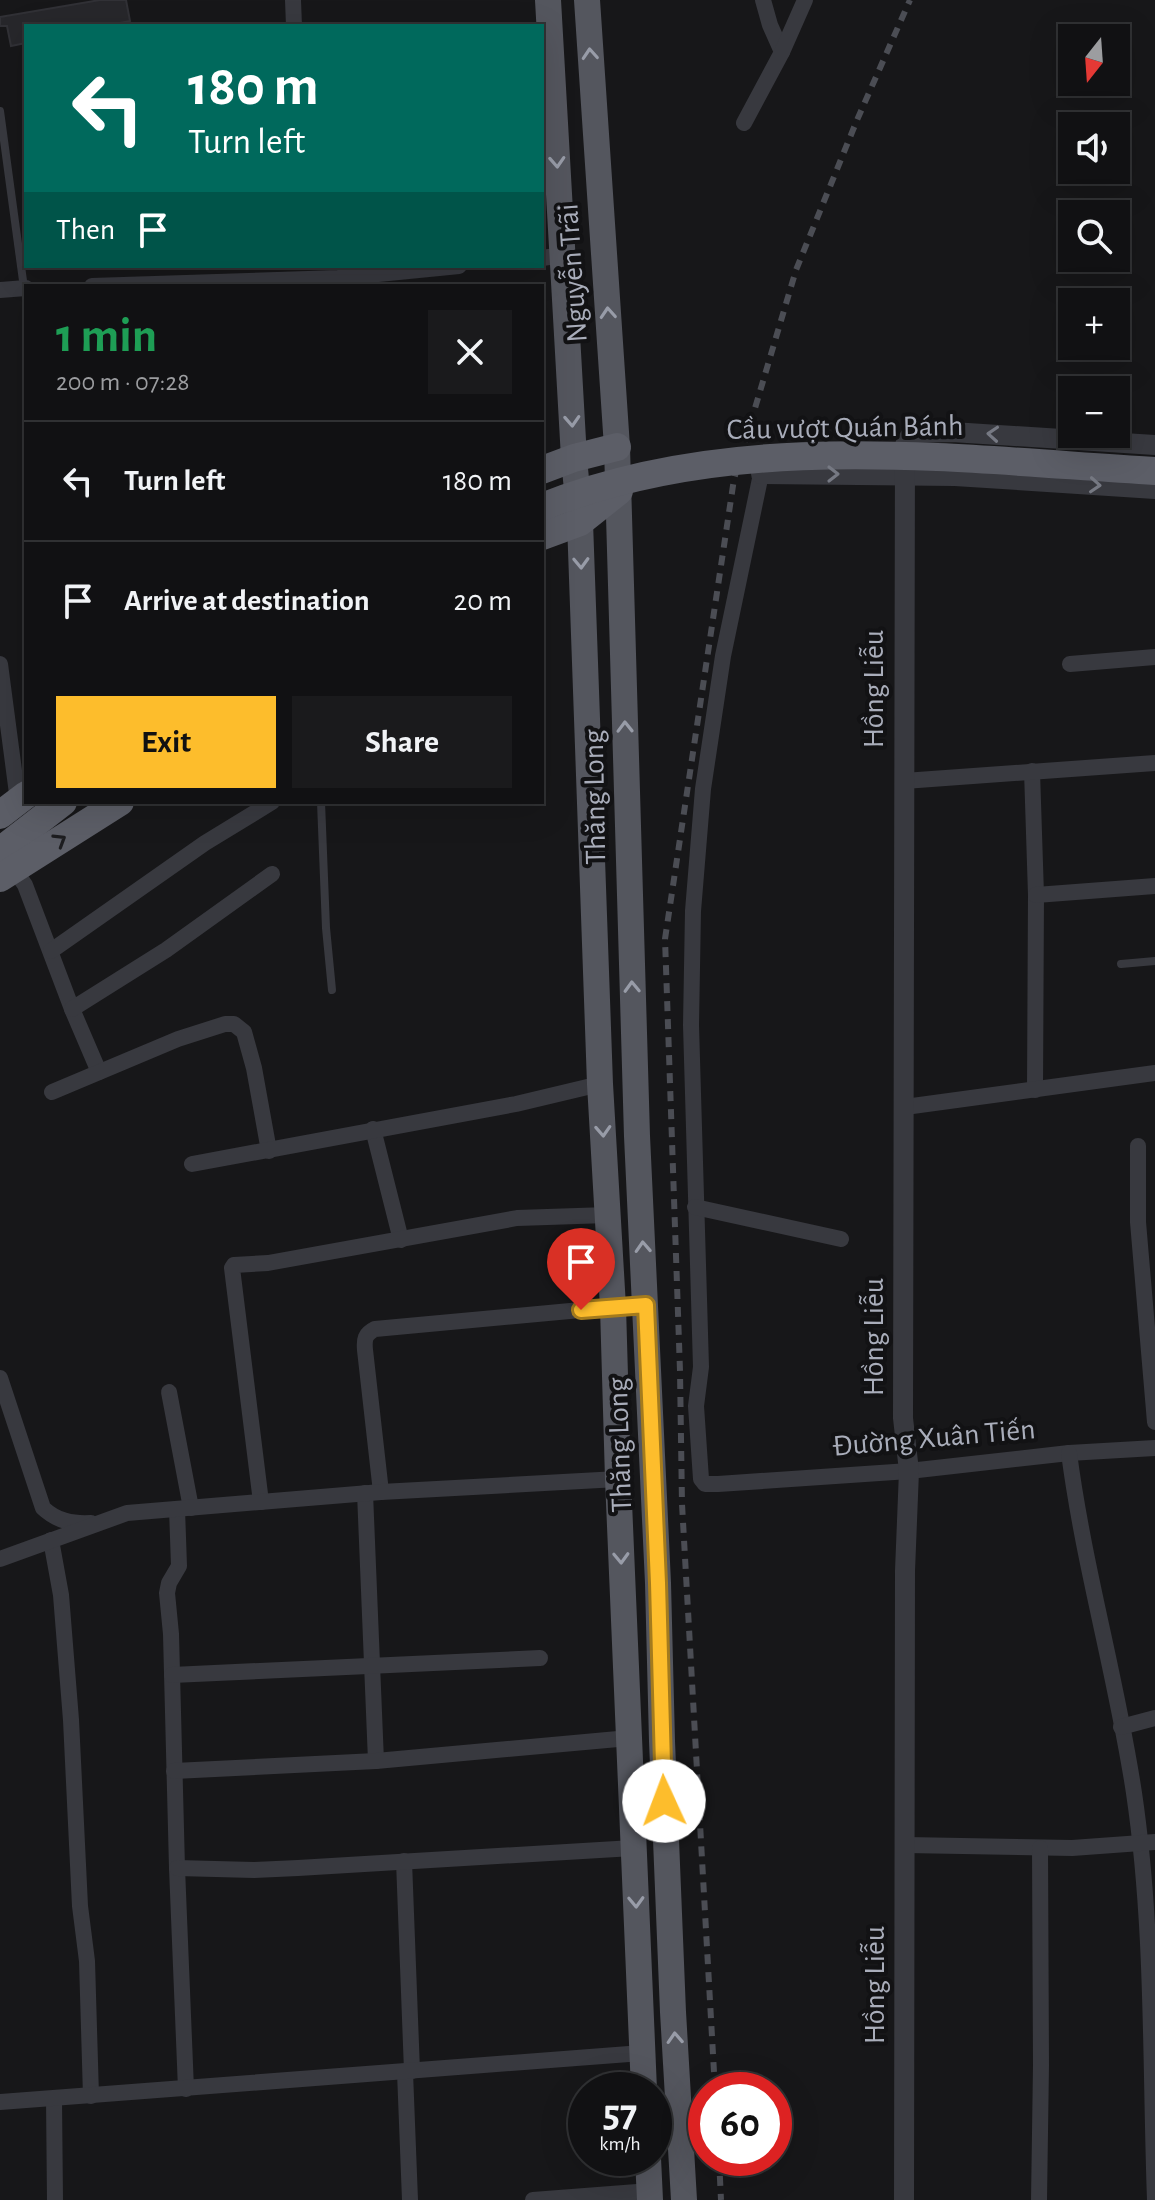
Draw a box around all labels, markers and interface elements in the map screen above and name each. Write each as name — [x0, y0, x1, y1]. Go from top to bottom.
north arrow — [1058, 24, 1130, 96]
map controls — [1058, 24, 1130, 448]
one-way arrow — [582, 47, 599, 60]
icon: left — [56, 56, 160, 160]
text: 180 m — [188, 59, 319, 115]
button: sound — [1058, 112, 1130, 184]
text: Turn left — [188, 124, 305, 160]
one-way arrow — [548, 156, 565, 169]
button: search — [1058, 200, 1130, 272]
street label: Nguyễn Trãi — [552, 203, 593, 344]
icon: arrive — [131, 208, 175, 252]
text: Then — [56, 215, 115, 245]
button: + — [1058, 288, 1130, 360]
one-way arrow — [600, 306, 617, 319]
button: close — [428, 310, 512, 394]
text: 1 min — [56, 313, 157, 361]
text: 200 m · 07:28 — [56, 369, 190, 395]
button: − — [1058, 376, 1130, 448]
street label: Cầu vượt Quán Bánh — [726, 411, 964, 445]
one-way arrow — [563, 415, 580, 428]
one-way arrow — [986, 426, 999, 443]
icon: left — [56, 459, 100, 503]
one-way arrow — [827, 465, 840, 483]
text: Turn left — [124, 466, 225, 496]
text: 180 m — [443, 466, 512, 496]
one-way arrow — [1089, 476, 1102, 493]
one-way arrow — [573, 557, 590, 570]
icon: arrive — [56, 579, 100, 623]
text: Arrive at destination — [124, 586, 370, 616]
text: 20 m — [454, 586, 512, 616]
street label: Hồng Liễu — [858, 630, 889, 748]
button: Exit — [56, 696, 276, 788]
button: Share — [292, 696, 512, 788]
one-way arrow — [617, 720, 634, 733]
street label: Thăng Long — [579, 729, 611, 865]
one-way arrow — [51, 835, 66, 850]
one-way arrow — [623, 980, 641, 993]
one-way arrow — [594, 1125, 611, 1138]
pin — [547, 1228, 615, 1310]
icon: arrive — [559, 1240, 603, 1284]
one-way arrow — [635, 1240, 652, 1253]
street label: Hồng Liễu — [858, 1278, 889, 1396]
street label: Thăng Long — [603, 1377, 637, 1513]
street label: Đường Xuân Tiến — [831, 1414, 1037, 1462]
one-way arrow — [612, 1552, 629, 1565]
position arrow — [622, 1759, 706, 1843]
one-way arrow — [627, 1896, 644, 1909]
street label: Hồng Liễu — [859, 1926, 890, 2044]
one-way arrow — [667, 2031, 684, 2044]
speed limit sign: 60 — [688, 2072, 792, 2176]
text: 57 — [603, 2094, 637, 2134]
text: km/h — [599, 2134, 641, 2154]

